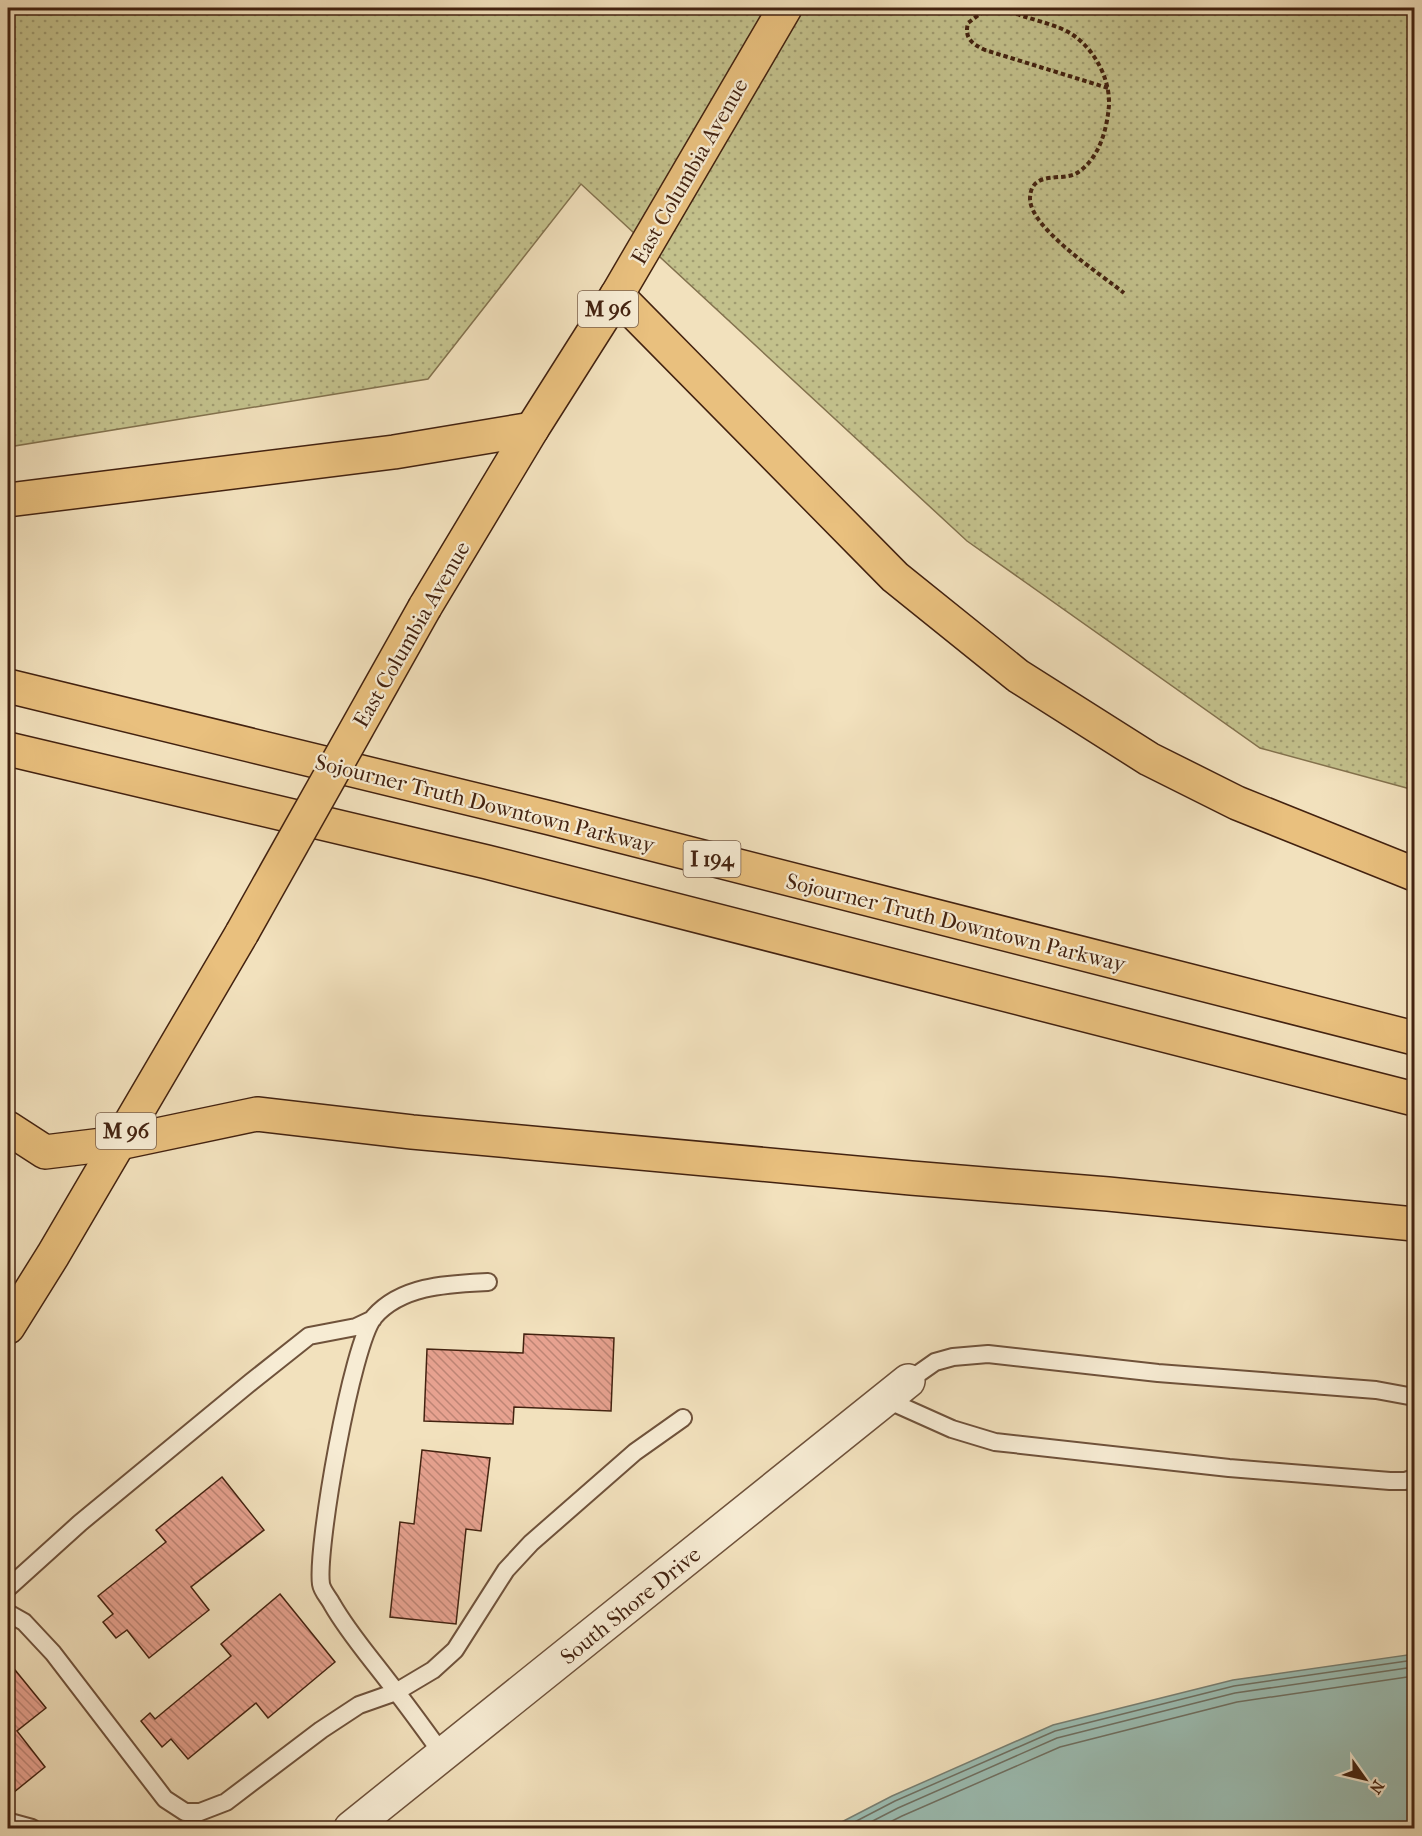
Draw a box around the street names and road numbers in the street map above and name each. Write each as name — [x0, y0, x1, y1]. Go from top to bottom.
street label: East Columbia Avenue — [626, 74, 754, 269]
road number: M 96 — [578, 291, 638, 327]
street label: East Columbia Avenue — [348, 537, 476, 732]
street label: Sojourner Truth Downtown Parkway — [312, 749, 658, 859]
road number: I 194 — [684, 841, 740, 877]
street label: Sojourner Truth Downtown Parkway — [783, 868, 1129, 978]
road number: M 96 — [96, 1113, 156, 1149]
street label: South Shore Drive — [555, 1541, 706, 1670]

